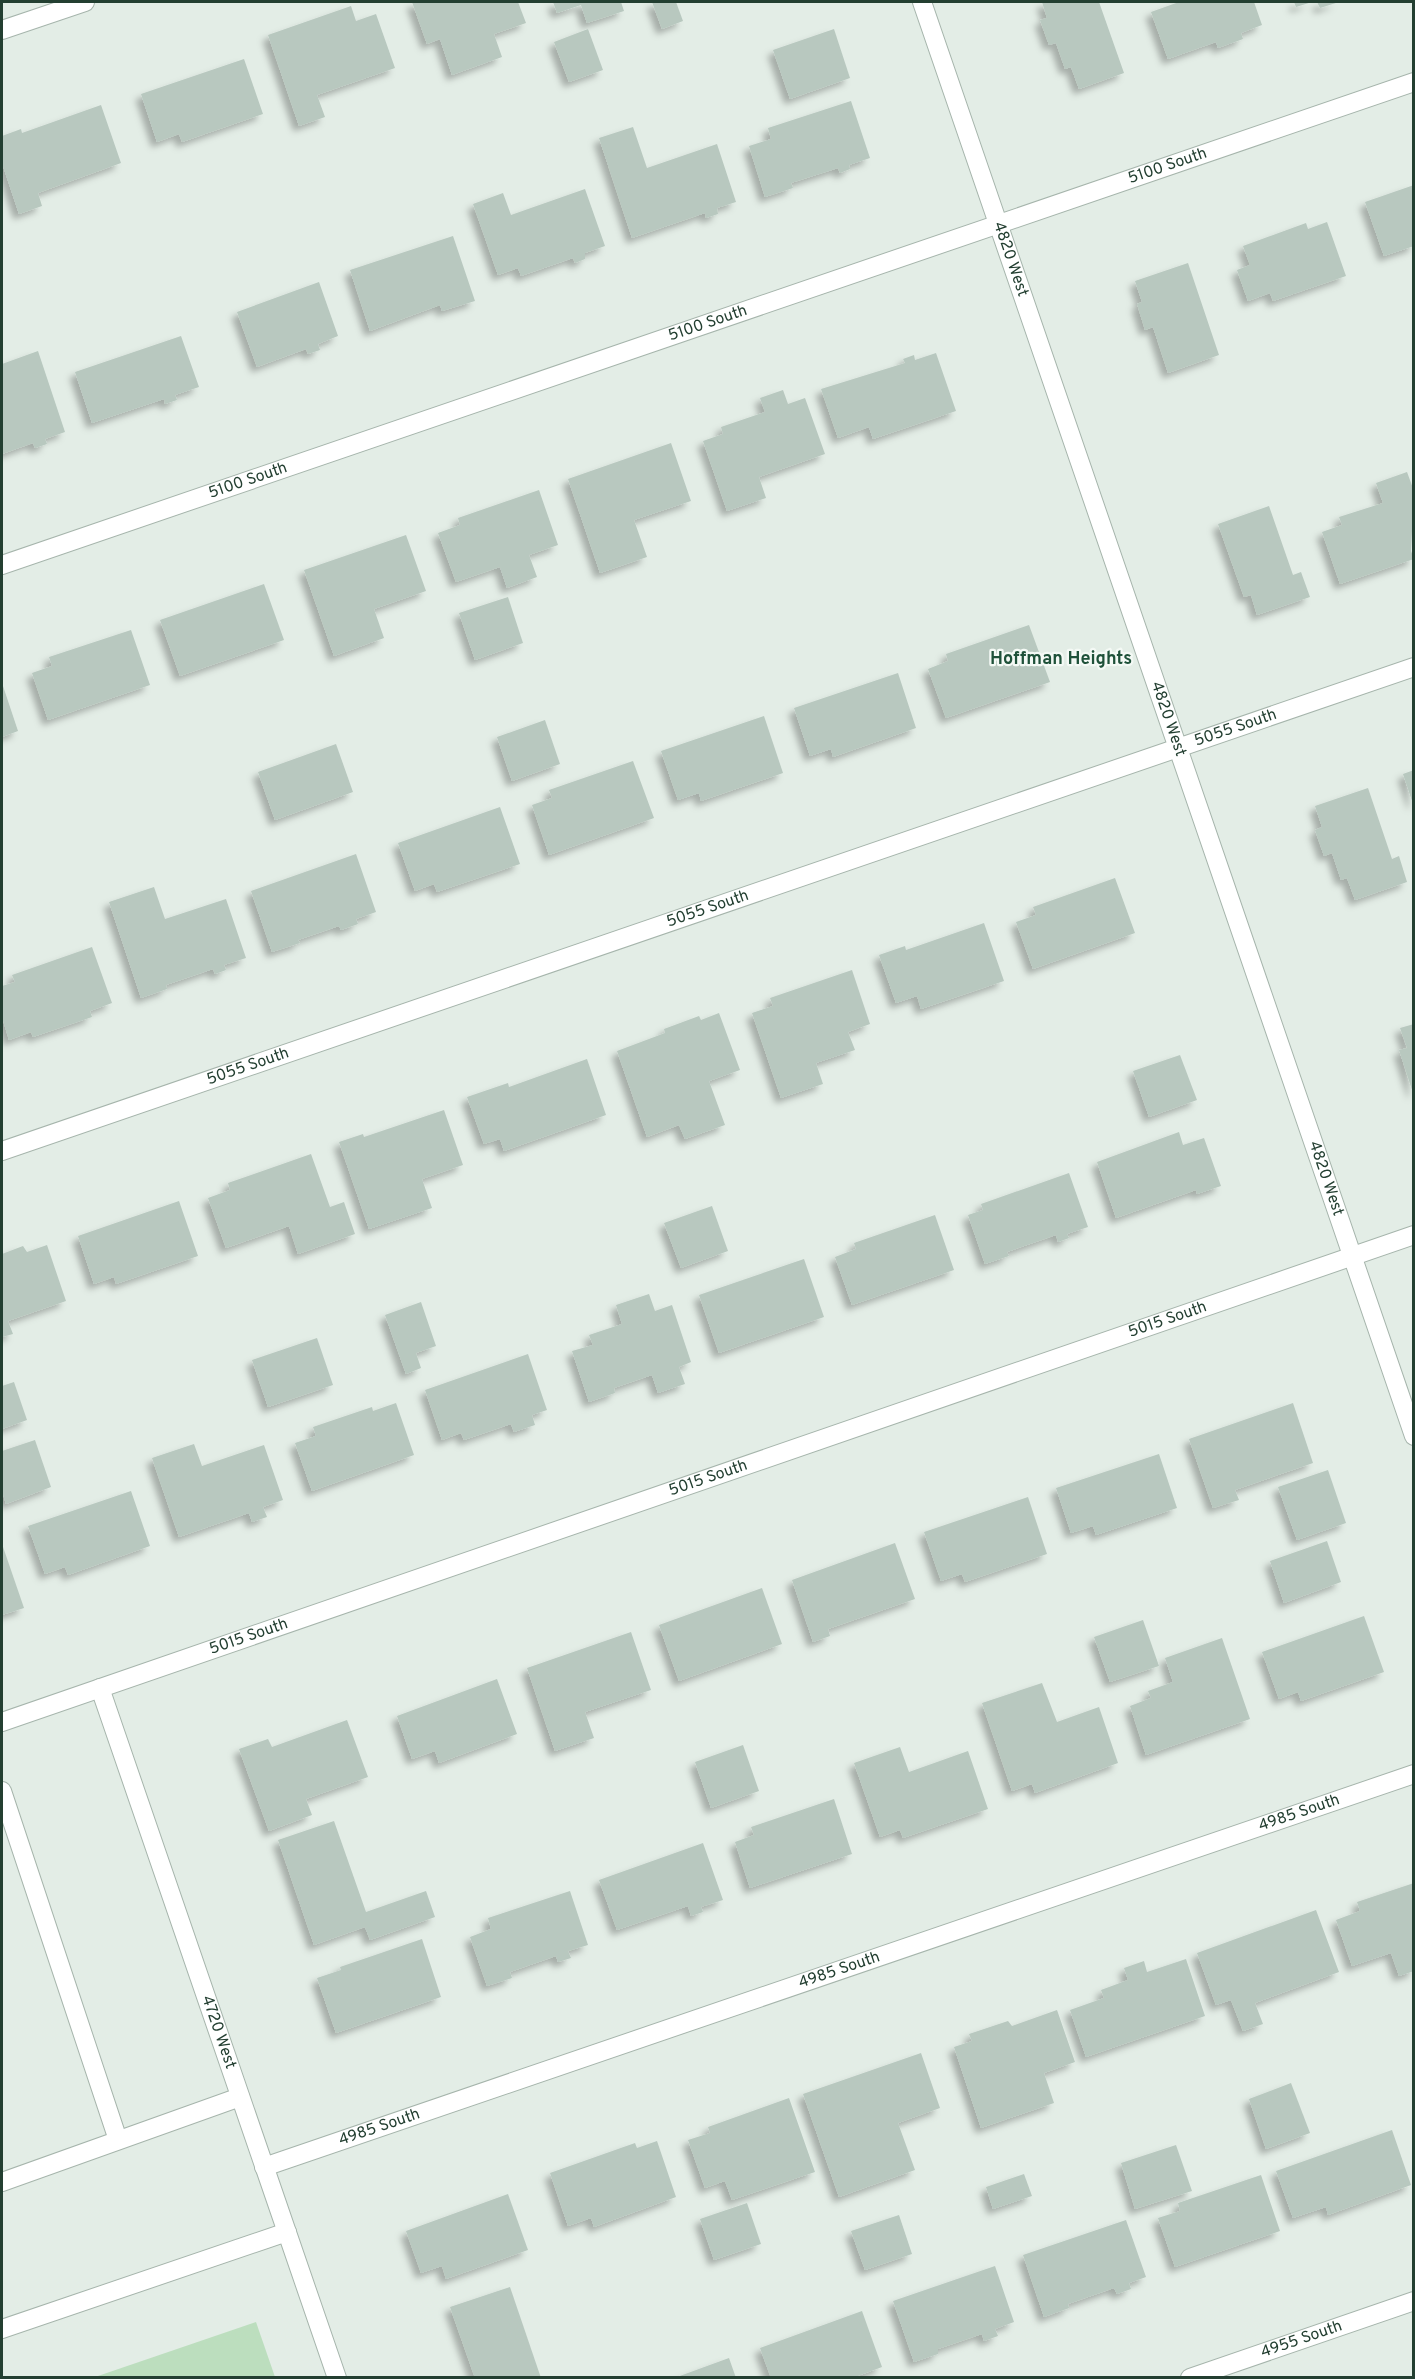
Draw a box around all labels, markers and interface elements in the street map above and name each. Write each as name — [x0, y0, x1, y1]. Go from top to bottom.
street label: 5100 South — [1126, 144, 1210, 189]
street label: 4820 West — [988, 219, 1032, 299]
street label: 5100 South — [666, 301, 750, 346]
street label: 5100 South — [206, 458, 290, 504]
district label: Hoffman Heights — [990, 648, 1132, 671]
street label: 4820 West — [1146, 679, 1190, 759]
street label: 5055 South — [1192, 705, 1279, 752]
street label: 5055 South — [664, 886, 752, 932]
street label: 5055 South — [204, 1043, 292, 1090]
street label: 4820 West — [1304, 1139, 1348, 1219]
street label: 5015 South — [1126, 1297, 1210, 1343]
street label: 5015 South — [666, 1456, 750, 1501]
street label: 5015 South — [207, 1614, 291, 1660]
street label: 4985 South — [1256, 1790, 1343, 1836]
street label: 4985 South — [796, 1947, 883, 1994]
street label: 4720 West — [196, 1993, 240, 2072]
street label: 4985 South — [336, 2104, 423, 2151]
street label: 4955 South — [1258, 2316, 1345, 2363]

